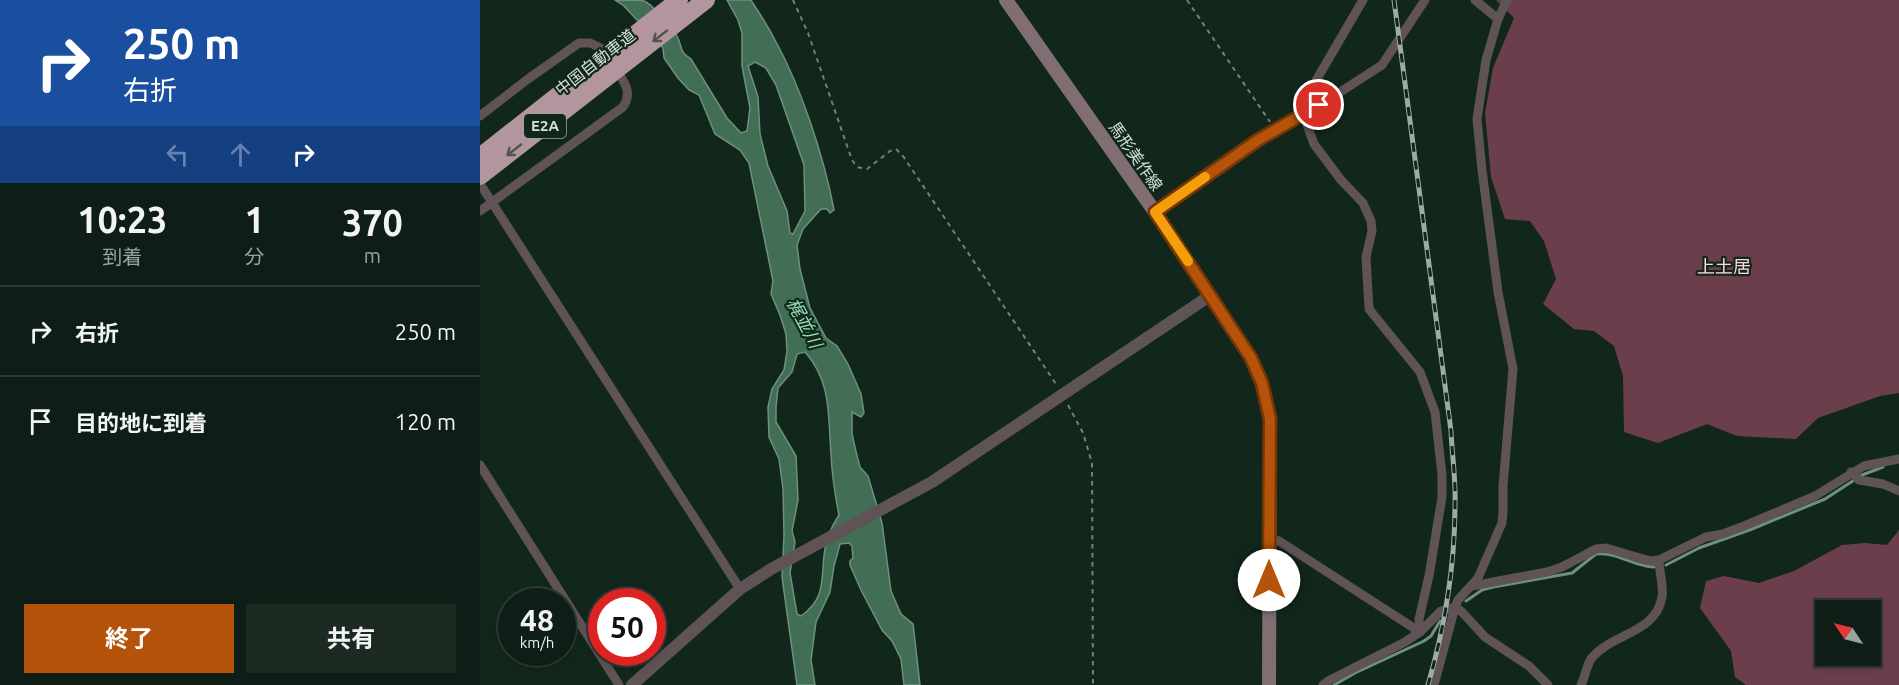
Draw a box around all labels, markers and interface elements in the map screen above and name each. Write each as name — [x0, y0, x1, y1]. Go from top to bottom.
text: 250 m — [123, 20, 240, 67]
icon: right — [24, 24, 102, 102]
street label: 中国自動車道 — [552, 25, 638, 99]
one-way arrow — [652, 30, 668, 43]
text: 右折 — [123, 75, 177, 105]
pin — [1293, 79, 1344, 130]
icon: arrive — [1302, 88, 1335, 121]
road number: E2A — [524, 114, 566, 138]
street label: 馬形美作線 — [1106, 118, 1166, 194]
icon: left — [161, 138, 194, 171]
icon: ahead — [224, 138, 257, 171]
icon: right — [287, 138, 320, 171]
one-way arrow — [507, 143, 523, 156]
text: 10:23 — [77, 199, 167, 240]
text: 1 — [244, 199, 265, 240]
text: 370 — [342, 202, 403, 243]
text: m — [364, 244, 381, 267]
text: 到着 — [102, 245, 142, 268]
text: 分 — [245, 245, 265, 268]
district label: 上土居 — [1697, 256, 1751, 276]
water label: 梶並川 — [783, 294, 827, 353]
icon: right — [24, 315, 57, 348]
text: 250 m — [395, 319, 456, 344]
text: 右折 — [75, 320, 119, 345]
icon: arrive — [24, 405, 57, 438]
text: 120 m — [395, 409, 456, 434]
text: 目的地に到着 — [75, 410, 207, 435]
position arrow — [1237, 548, 1301, 612]
speed limit sign: 50 — [588, 588, 666, 666]
north arrow — [1815, 600, 1881, 666]
map controls — [1815, 600, 1881, 666]
text: 48 — [520, 603, 554, 637]
button: 終了 — [24, 604, 234, 673]
button: 共有 — [246, 604, 456, 673]
text: km/h — [520, 634, 554, 651]

